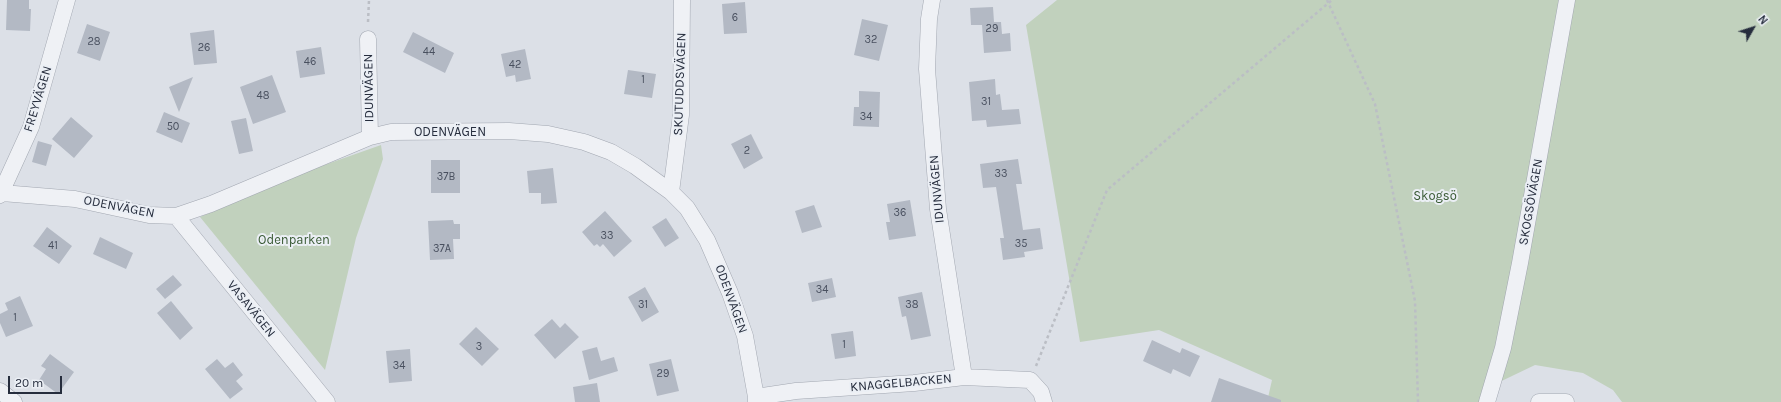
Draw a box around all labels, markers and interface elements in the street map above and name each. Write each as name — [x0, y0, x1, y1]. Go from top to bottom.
north arrow — [1733, 8, 1773, 48]
house number: 6 — [732, 11, 738, 25]
text: N — [1755, 13, 1770, 27]
house number: 29 — [986, 22, 998, 36]
street label: SKUTUDDSVÄGEN — [670, 32, 690, 136]
house number: 32 — [865, 33, 877, 47]
house number: 28 — [87, 35, 101, 49]
house number: 26 — [198, 41, 210, 55]
house number: 44 — [423, 45, 435, 59]
street label: IDUNVÄGEN — [361, 54, 377, 122]
house number: 46 — [304, 55, 316, 69]
house number: 42 — [509, 58, 521, 72]
street label: FREYVÄGEN — [21, 64, 55, 134]
house number: 1 — [641, 73, 645, 87]
house number: 48 — [257, 89, 269, 103]
house number: 31 — [981, 95, 991, 109]
house number: 34 — [860, 110, 872, 124]
house number: 50 — [167, 120, 179, 134]
street label: ODENVÄGEN — [414, 124, 486, 140]
house number: 2 — [744, 144, 750, 158]
street label: IDUNVÄGEN — [926, 154, 948, 224]
street label: SKOGSÖVÄGEN — [1516, 158, 1546, 246]
house number: 33 — [995, 167, 1007, 181]
house number: 37B — [437, 170, 455, 184]
park label: Skogsö — [1413, 188, 1457, 204]
street label: ODENVÄGEN — [82, 192, 156, 222]
house number: 36 — [894, 206, 906, 220]
house number: 33 — [601, 229, 613, 243]
park label: Odenparken — [258, 232, 330, 248]
house number: 35 — [1015, 237, 1027, 251]
house number: 41 — [48, 239, 58, 253]
house number: 37A — [433, 242, 451, 256]
street label: ODENVÄGEN — [711, 262, 751, 336]
street label: VASAVÄGEN — [223, 278, 279, 340]
house number: 34 — [816, 283, 828, 297]
house number: 31 — [638, 298, 648, 312]
house number: 38 — [905, 298, 919, 312]
house number: 1 — [13, 311, 17, 325]
house number: 1 — [842, 338, 846, 352]
house number: 3 — [476, 340, 482, 354]
house number: 34 — [393, 359, 405, 373]
house number: 29 — [657, 367, 669, 381]
scale bar — [10, 368, 64, 394]
street label: KNAGGELBACKEN — [850, 371, 952, 395]
text: 20 m — [15, 376, 43, 390]

